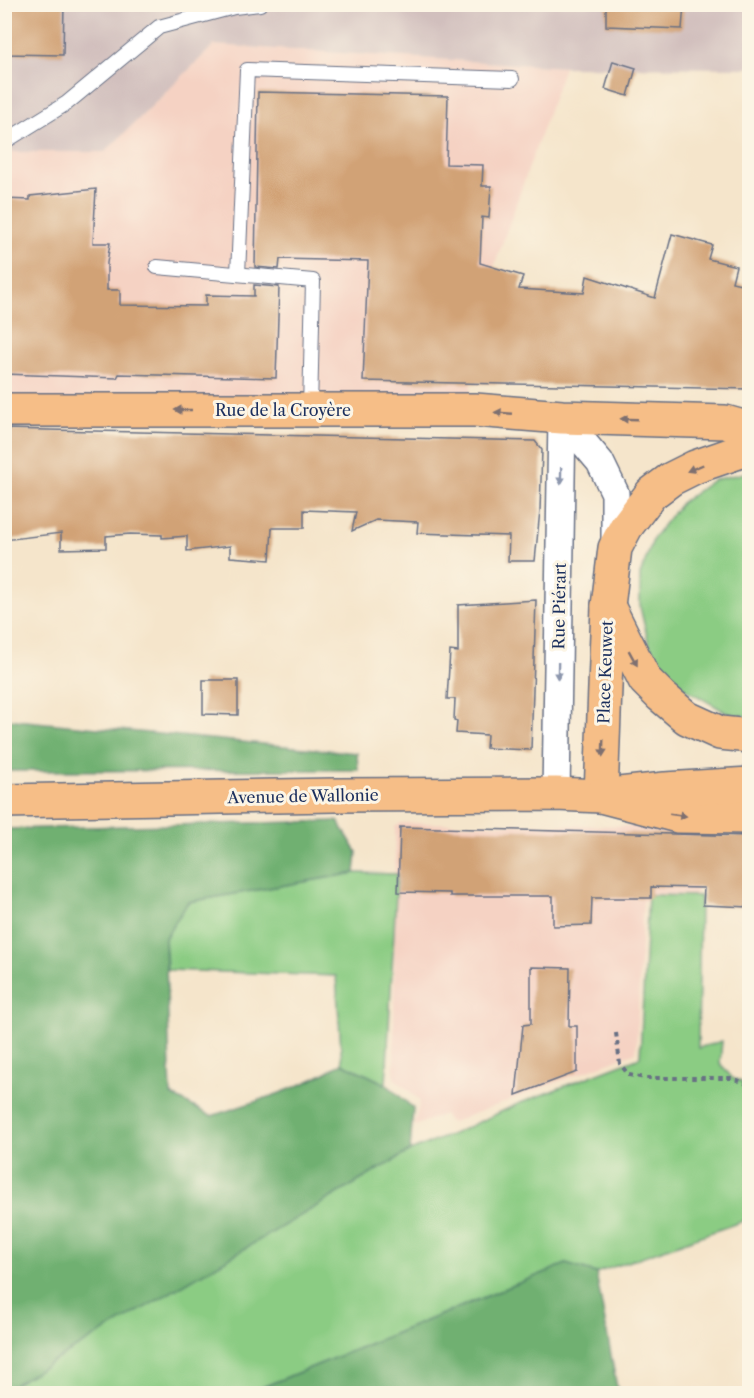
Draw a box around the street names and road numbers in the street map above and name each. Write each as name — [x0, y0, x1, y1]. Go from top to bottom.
street label: Rue de la Croyère — [215, 400, 351, 420]
street label: Rue Piérart — [548, 562, 570, 650]
street label: Place Keuwet — [593, 620, 617, 724]
street label: Avenue de Wallonie — [226, 785, 379, 807]

